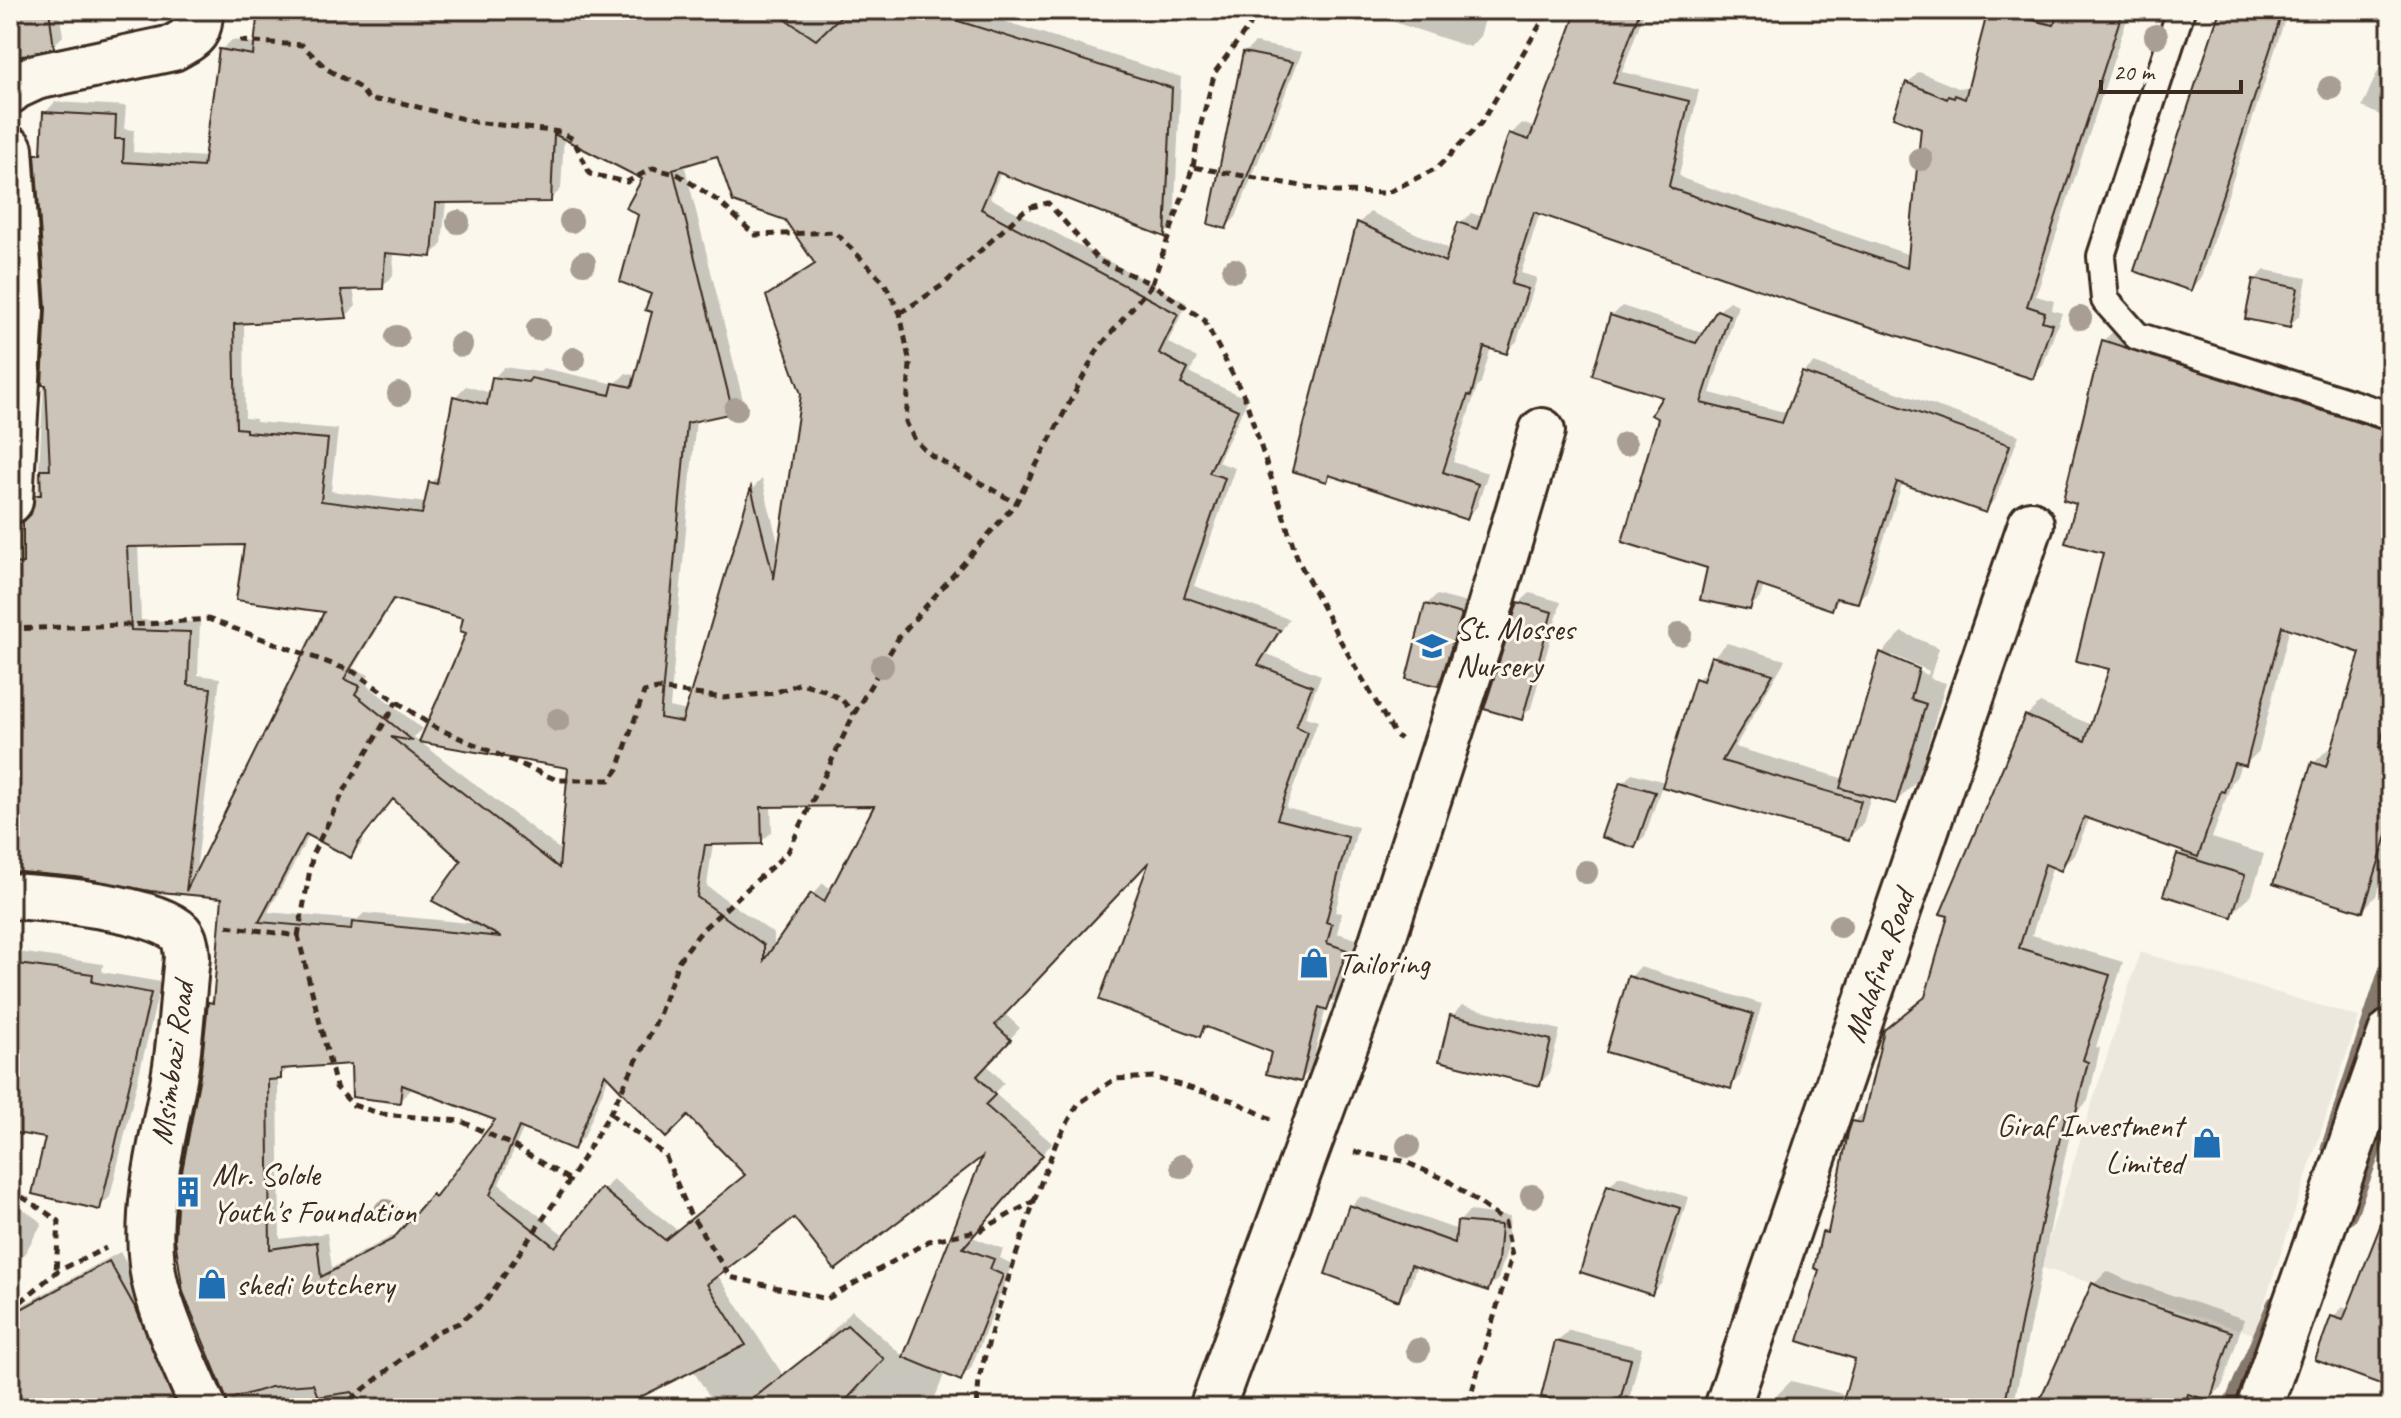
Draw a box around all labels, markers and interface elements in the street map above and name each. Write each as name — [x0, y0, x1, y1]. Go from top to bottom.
scale bar — [2101, 44, 2241, 94]
text: 20 m — [2113, 57, 2156, 87]
place label: St. Mosses Nursery — [1456, 608, 1577, 686]
school or university icon: St. Mosses Nursery — [1415, 629, 1449, 663]
street label: Malafina Road — [1834, 880, 1926, 1048]
place label: Tailoring — [1338, 943, 1431, 984]
shop icon: Tailoring — [1297, 946, 1331, 980]
street label: Msimbazi Road — [140, 974, 204, 1147]
place label: Giraf Investment Limited — [1997, 1105, 2187, 1183]
shop icon: Giraf Investment Limited — [2190, 1126, 2224, 1160]
place label: Mr. Solole Youth's Foundation — [212, 1154, 417, 1232]
building icon: Mr. Solole Youth's Foundation — [171, 1175, 205, 1209]
place label: shedi butchery — [236, 1264, 397, 1305]
shop icon: shedi butchery — [195, 1267, 229, 1301]

